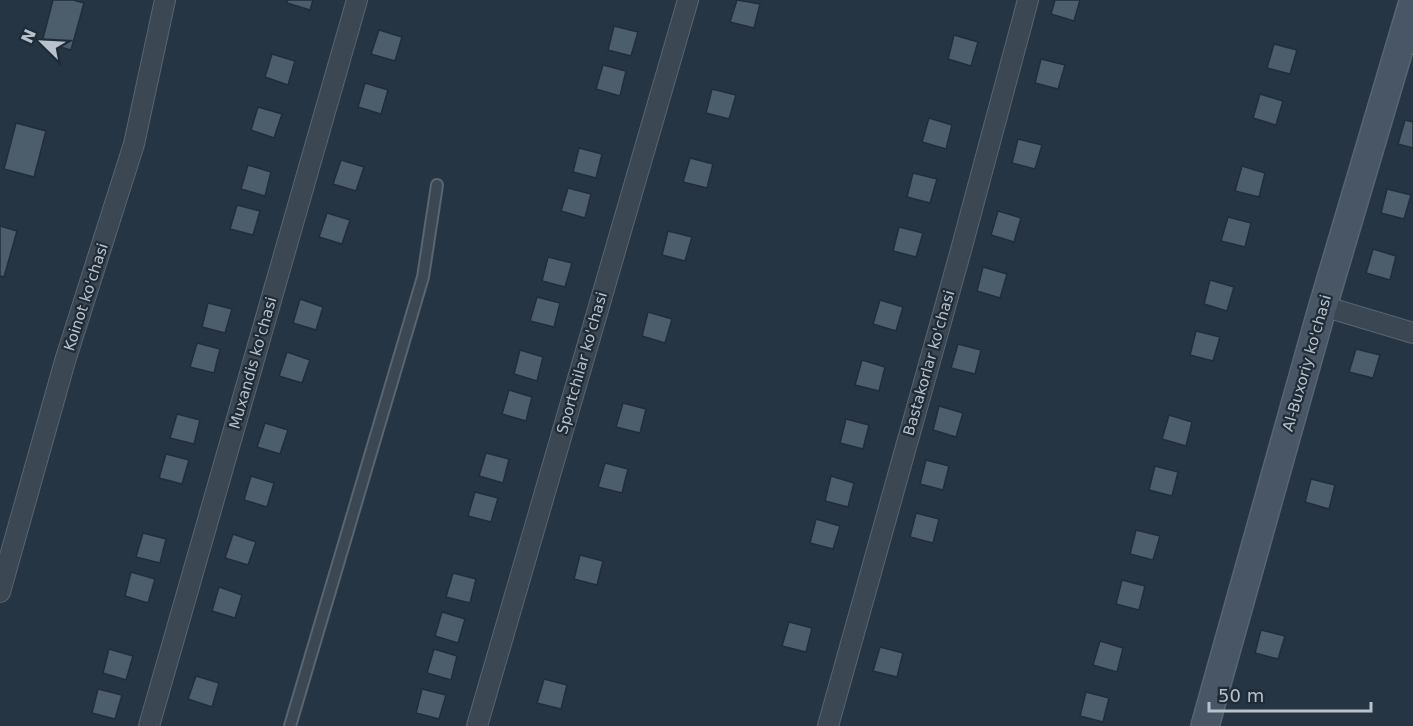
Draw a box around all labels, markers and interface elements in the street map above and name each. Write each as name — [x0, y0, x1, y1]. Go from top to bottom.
north arrow — [12, 12, 72, 72]
text: N — [17, 26, 40, 46]
street label: Koinot ko'chasi — [60, 241, 112, 353]
street label: Bastakorlar ko'chasi — [900, 288, 958, 438]
street label: Sportchilar ko'chasi — [553, 290, 611, 436]
street label: Al-Buxoriy ko'chasi — [1279, 293, 1335, 433]
street label: Muxandis ko'chasi — [226, 295, 280, 431]
scale bar — [1209, 675, 1371, 713]
text: 50 m — [1218, 685, 1264, 706]

